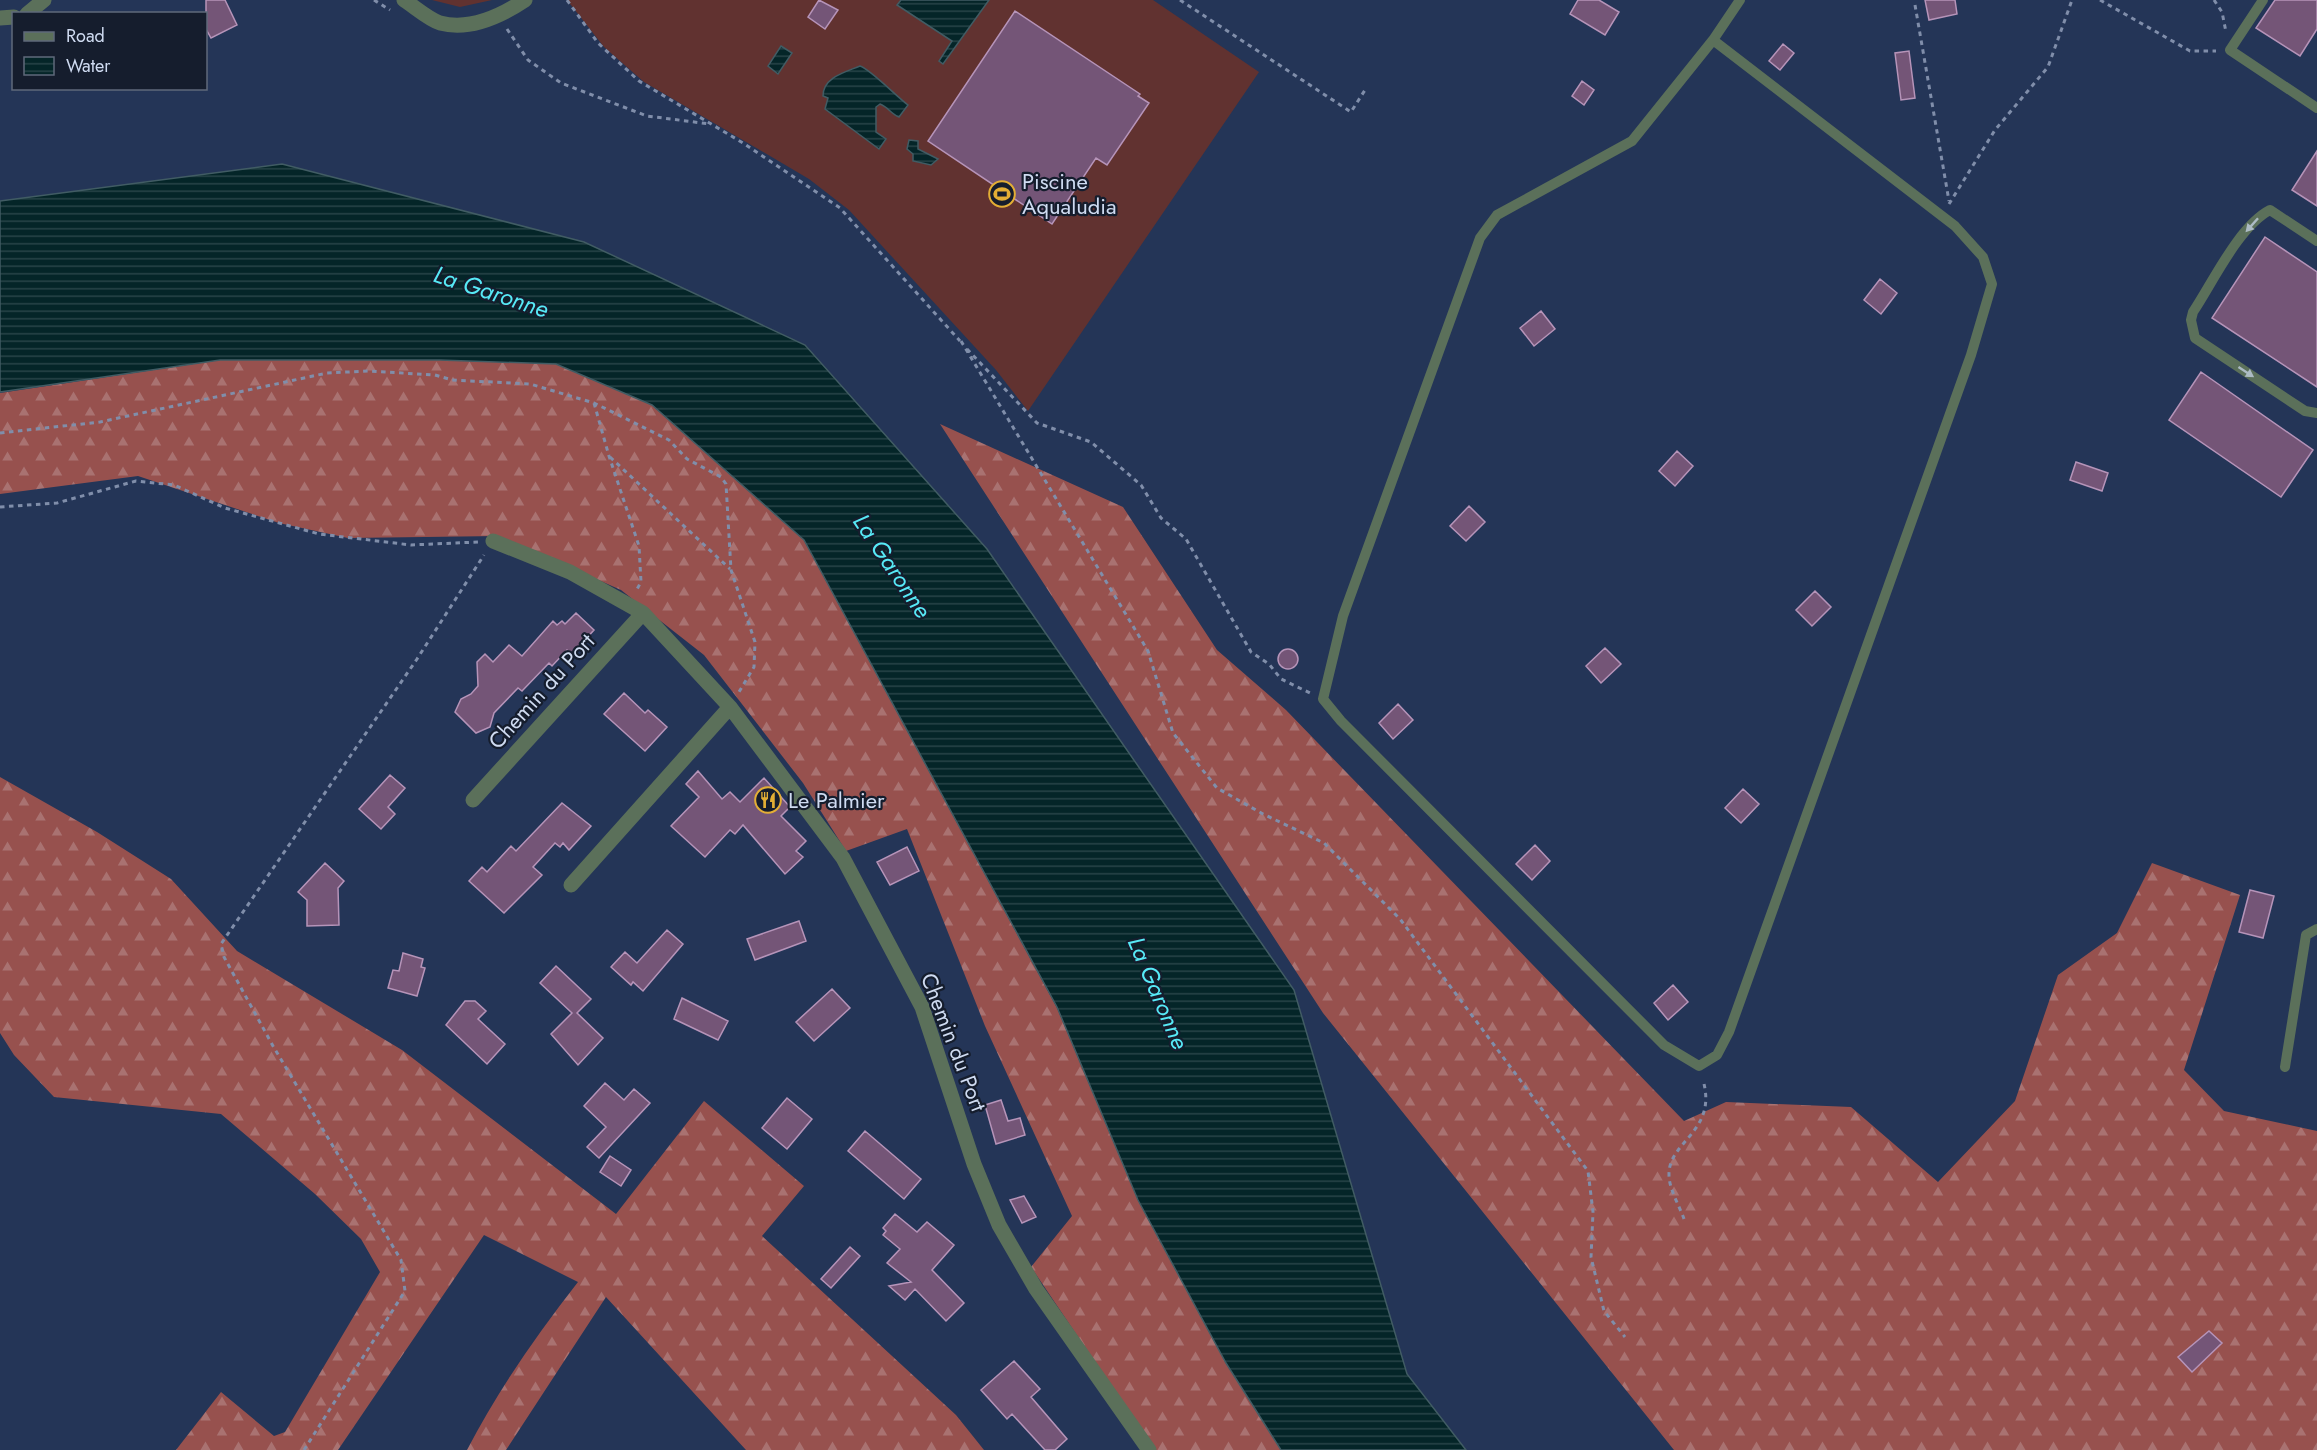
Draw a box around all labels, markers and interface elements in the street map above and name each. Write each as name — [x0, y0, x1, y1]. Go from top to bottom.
legend — [12, 12, 207, 90]
text: Road — [66, 23, 105, 49]
text: Water — [66, 53, 111, 79]
place label: Piscine Aqualudia — [1022, 165, 1117, 222]
sports icon: Piscine Aqualudia — [987, 179, 1017, 209]
one-way arrow — [2245, 217, 2259, 232]
water label: La Garonne — [429, 256, 553, 327]
one-way arrow — [2238, 367, 2255, 378]
water label: La Garonne — [845, 507, 940, 625]
street label: Chemin du Port — [480, 626, 602, 756]
place label: Le Palmier — [788, 784, 885, 816]
restaurant icon: Le Palmier — [753, 785, 783, 815]
water label: La Garonne — [1119, 931, 1198, 1054]
street label: Chemin du Port — [913, 968, 995, 1117]

